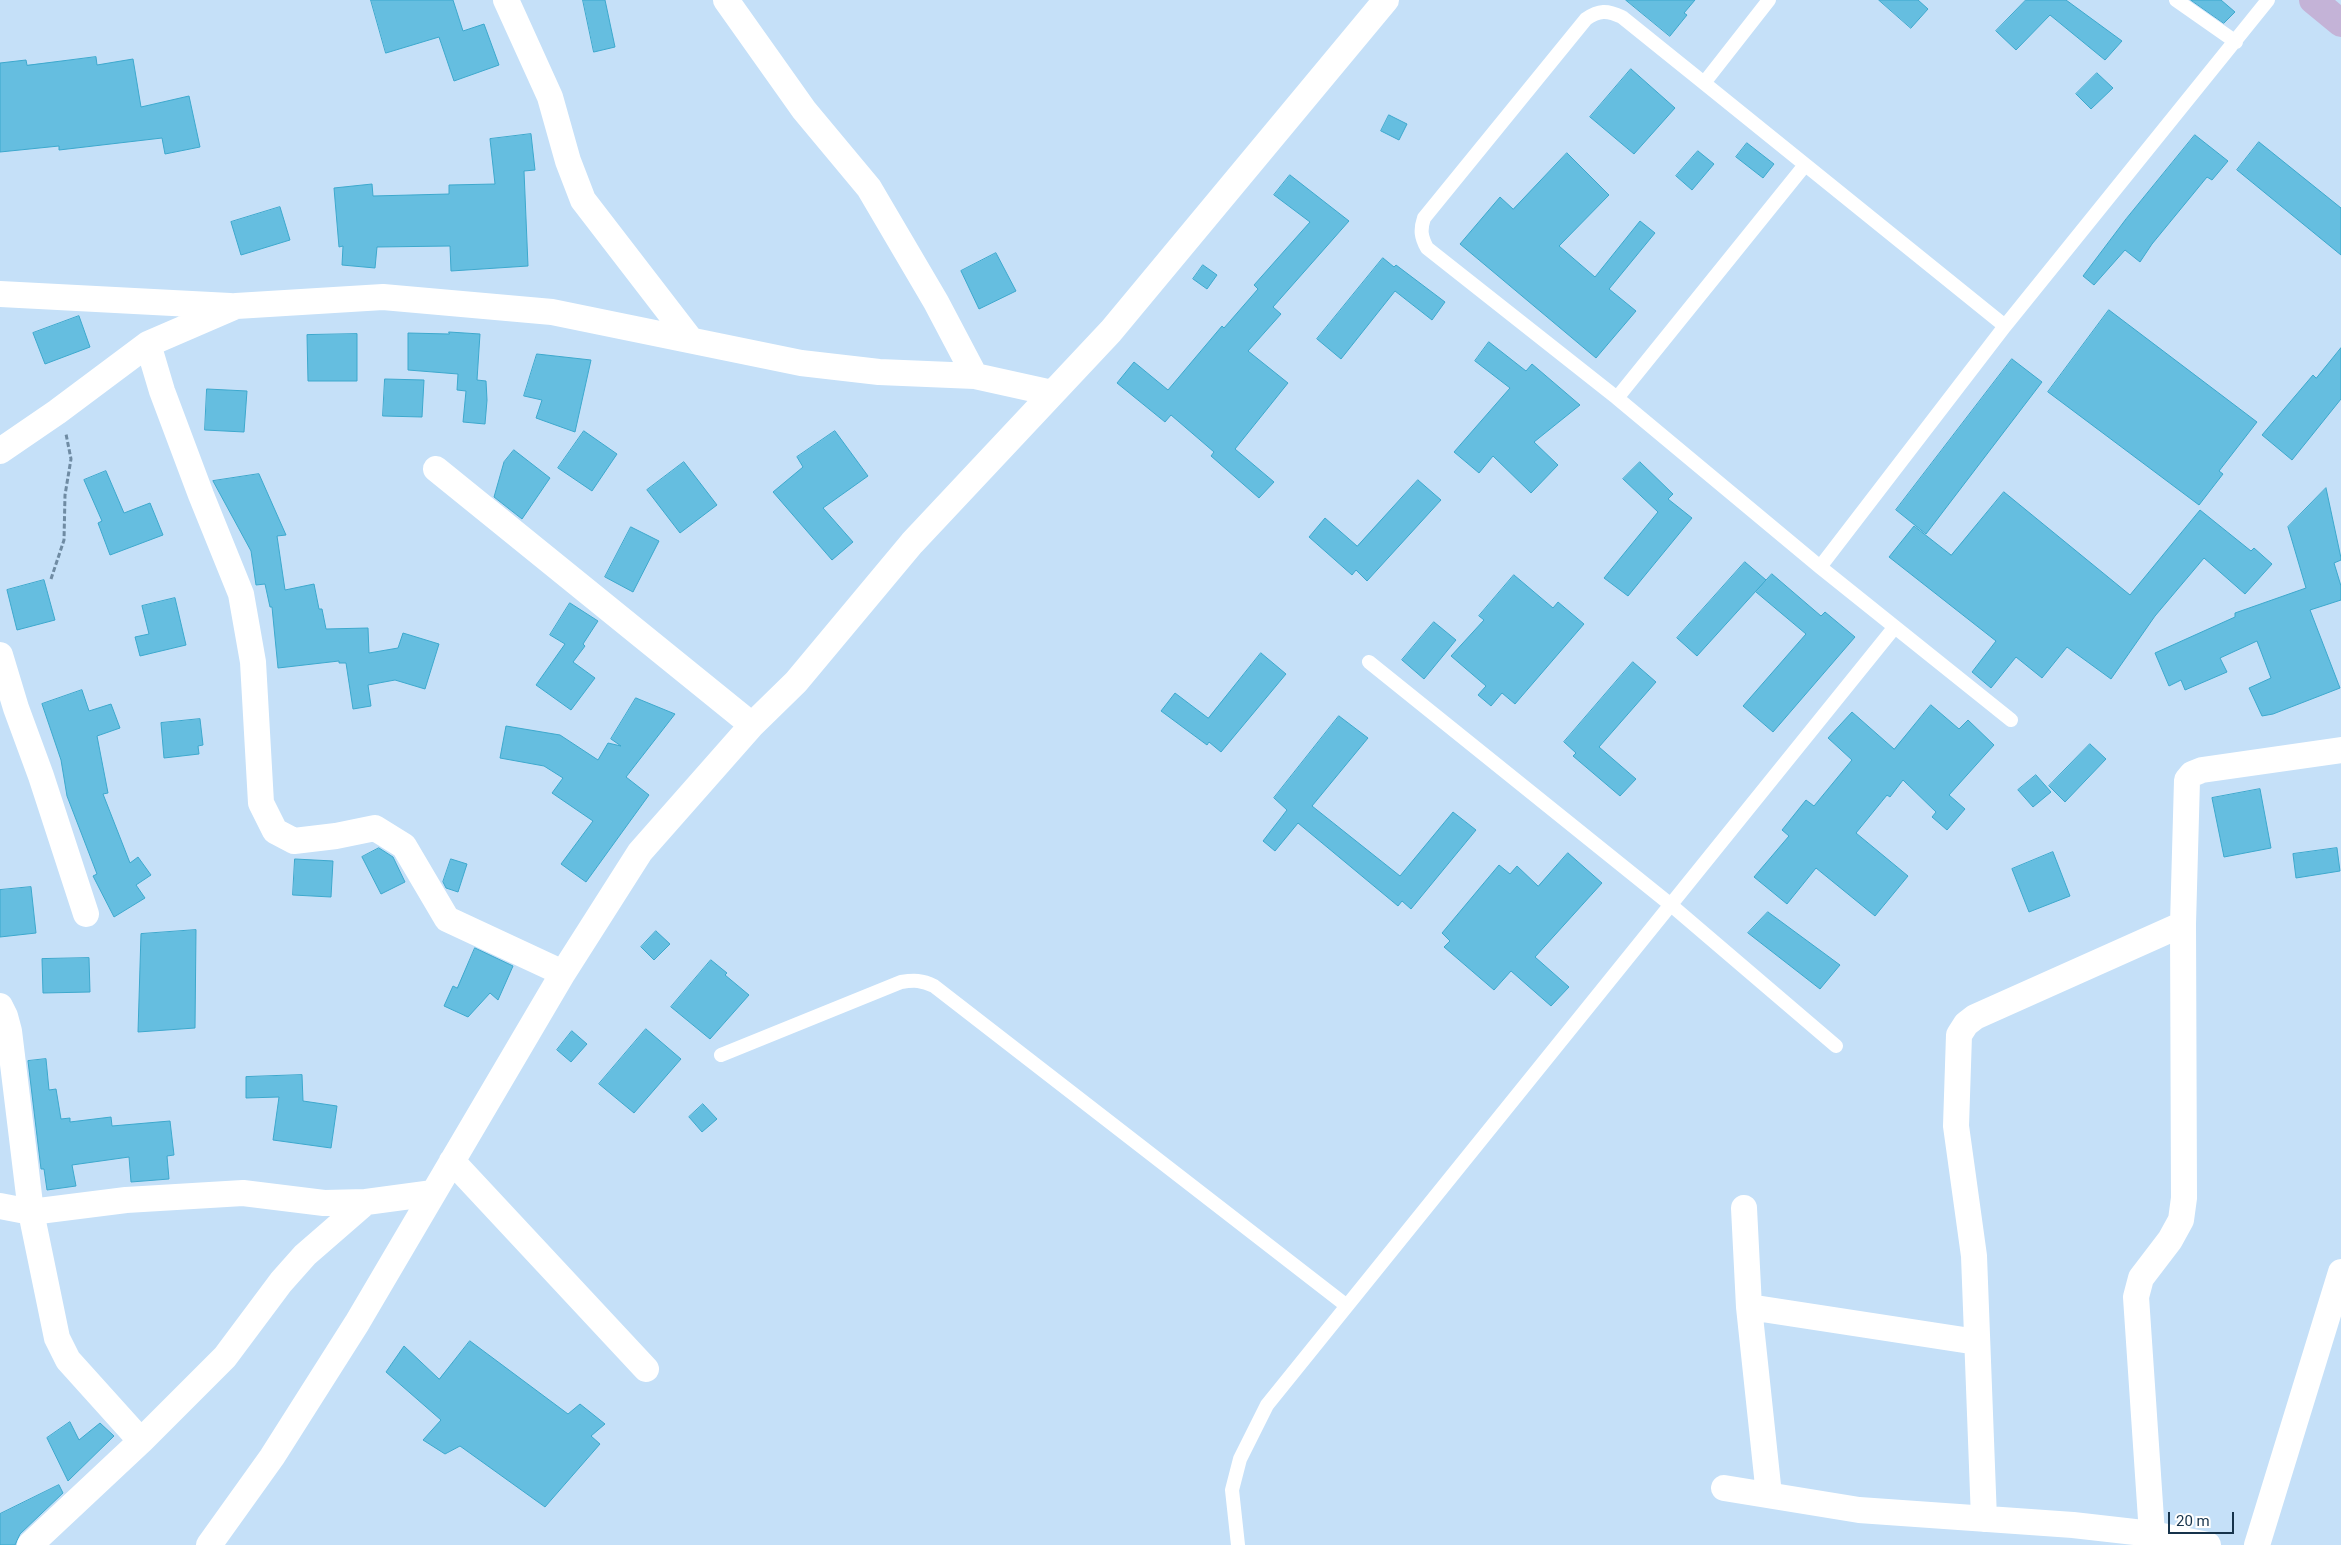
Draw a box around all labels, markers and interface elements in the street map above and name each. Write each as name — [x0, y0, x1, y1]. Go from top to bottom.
scale bar — [2171, 1502, 2237, 1534]
text: 20 m — [2176, 1512, 2210, 1530]

